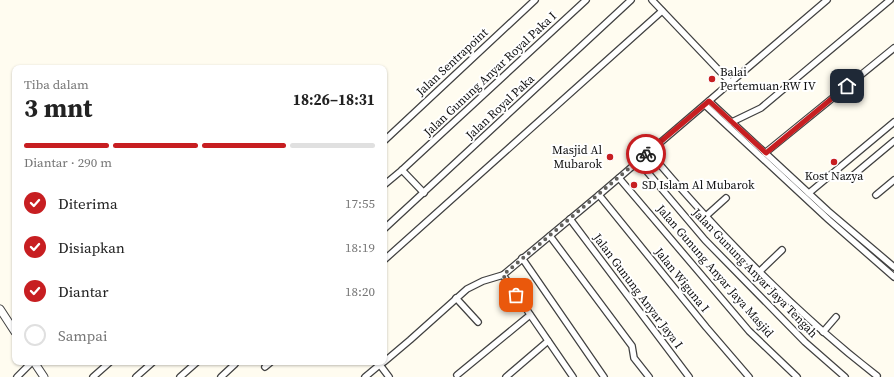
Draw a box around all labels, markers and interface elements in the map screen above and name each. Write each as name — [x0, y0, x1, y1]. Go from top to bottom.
street label: Jalan Gunung Anyar Royal Paka I — [419, 8, 560, 141]
street label: Jalan Sentrapoint — [412, 25, 491, 100]
place label: Balai Pertemuan RW IV — [720, 64, 816, 94]
pin — [830, 69, 864, 103]
street label: Jalan Royal Paka — [462, 70, 538, 144]
marker: Balai Pertemuan RW IV — [707, 74, 717, 84]
icon: home — [836, 75, 858, 97]
text: Tiba dalam — [24, 76, 89, 93]
text: 18:26–18:31 — [293, 89, 375, 110]
text: 3 mnt — [24, 90, 92, 126]
courier — [626, 134, 666, 174]
place label: Masjid Al Mubarok — [552, 142, 602, 172]
icon: bike — [635, 143, 657, 165]
marker: Masjid Al Mubarok — [605, 152, 615, 162]
text: Diantar · 290 m — [24, 154, 112, 171]
marker: Kost Nazya — [829, 157, 839, 167]
place label: Kost Nazya — [805, 168, 864, 184]
place label: SD Islam Al Mubarok — [642, 177, 755, 193]
marker: SD Islam Al Mubarok — [629, 180, 639, 190]
icon: check — [24, 192, 46, 214]
text: Diterima — [58, 193, 118, 214]
text: 17:55 — [345, 195, 375, 212]
street label: Jalan Gunung Anyar Jaya Masjid — [652, 201, 777, 341]
street label: Jalan Gunung Anyar Jaya Tengah — [688, 204, 821, 341]
street label: Jalan Gunung Anyar Jaya I — [589, 230, 686, 352]
icon: check — [24, 236, 46, 258]
text: Disiapkan — [58, 237, 125, 258]
text: 18:19 — [345, 239, 375, 256]
street label: Jalan Wiguna I — [651, 244, 713, 315]
pin — [499, 278, 533, 312]
icon: check — [24, 280, 46, 302]
text: Diantar — [58, 281, 108, 302]
text: 18:20 — [345, 283, 375, 300]
icon: bag — [505, 284, 527, 306]
text: Sampai — [58, 325, 107, 346]

